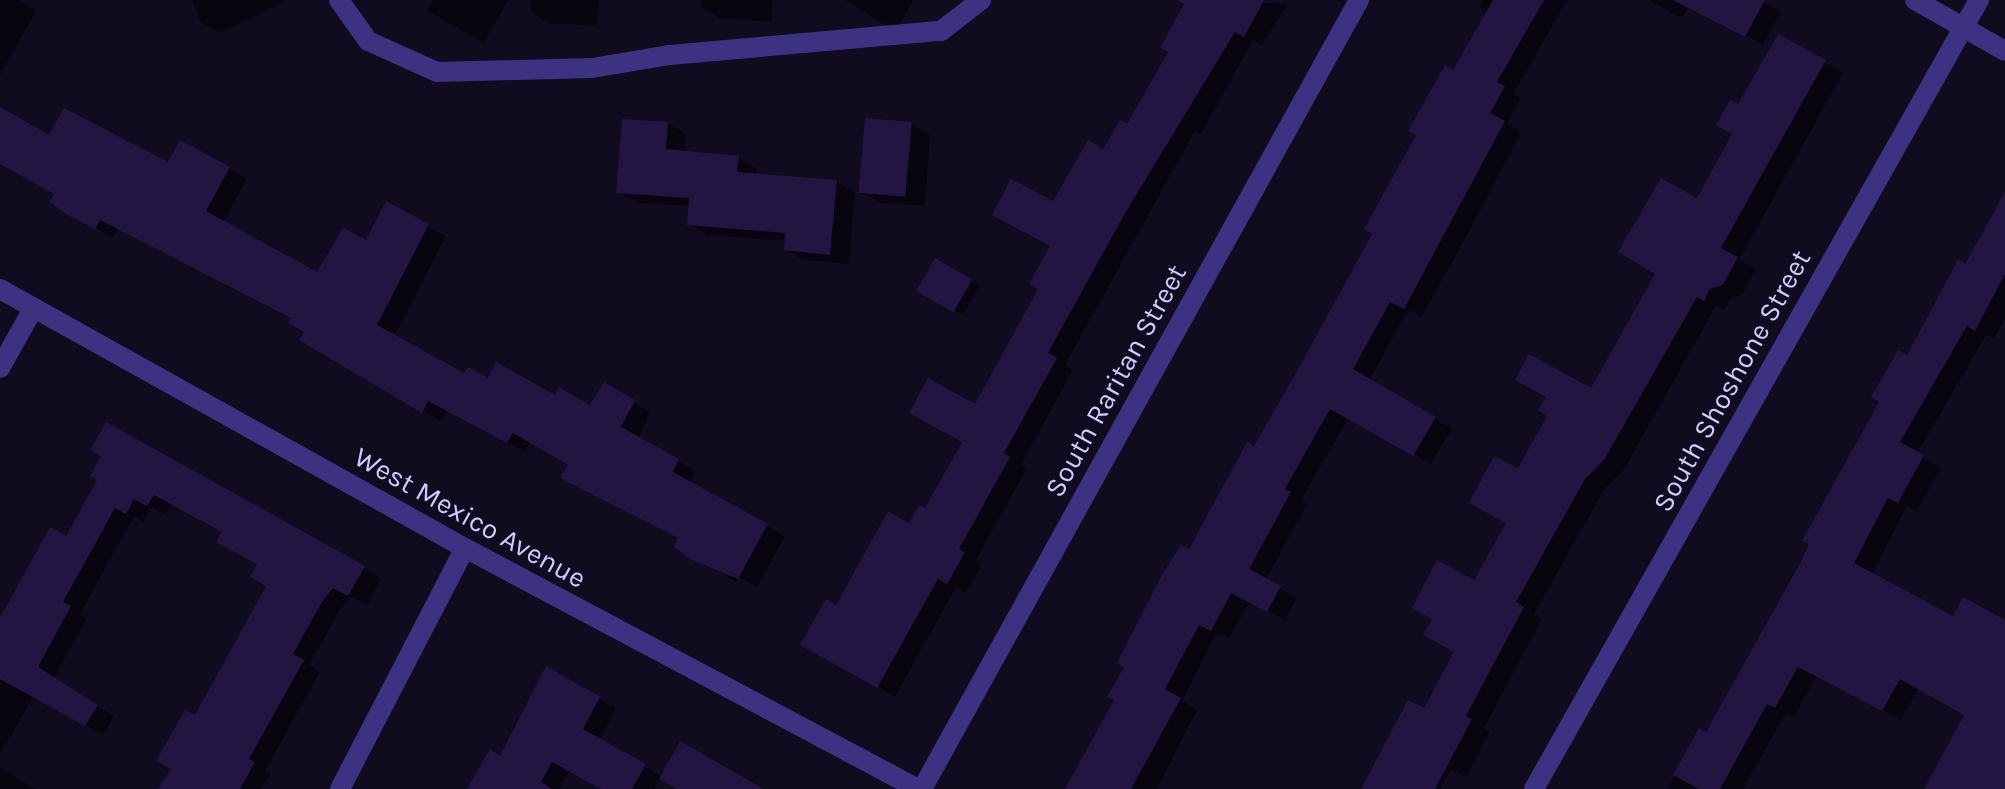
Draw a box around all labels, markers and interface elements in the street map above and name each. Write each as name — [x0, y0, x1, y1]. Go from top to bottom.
street label: South Shoshone Street — [1646, 244, 1818, 518]
street label: South Raritan Street — [1038, 259, 1194, 503]
street label: West Mexico Avenue — [348, 440, 592, 596]

